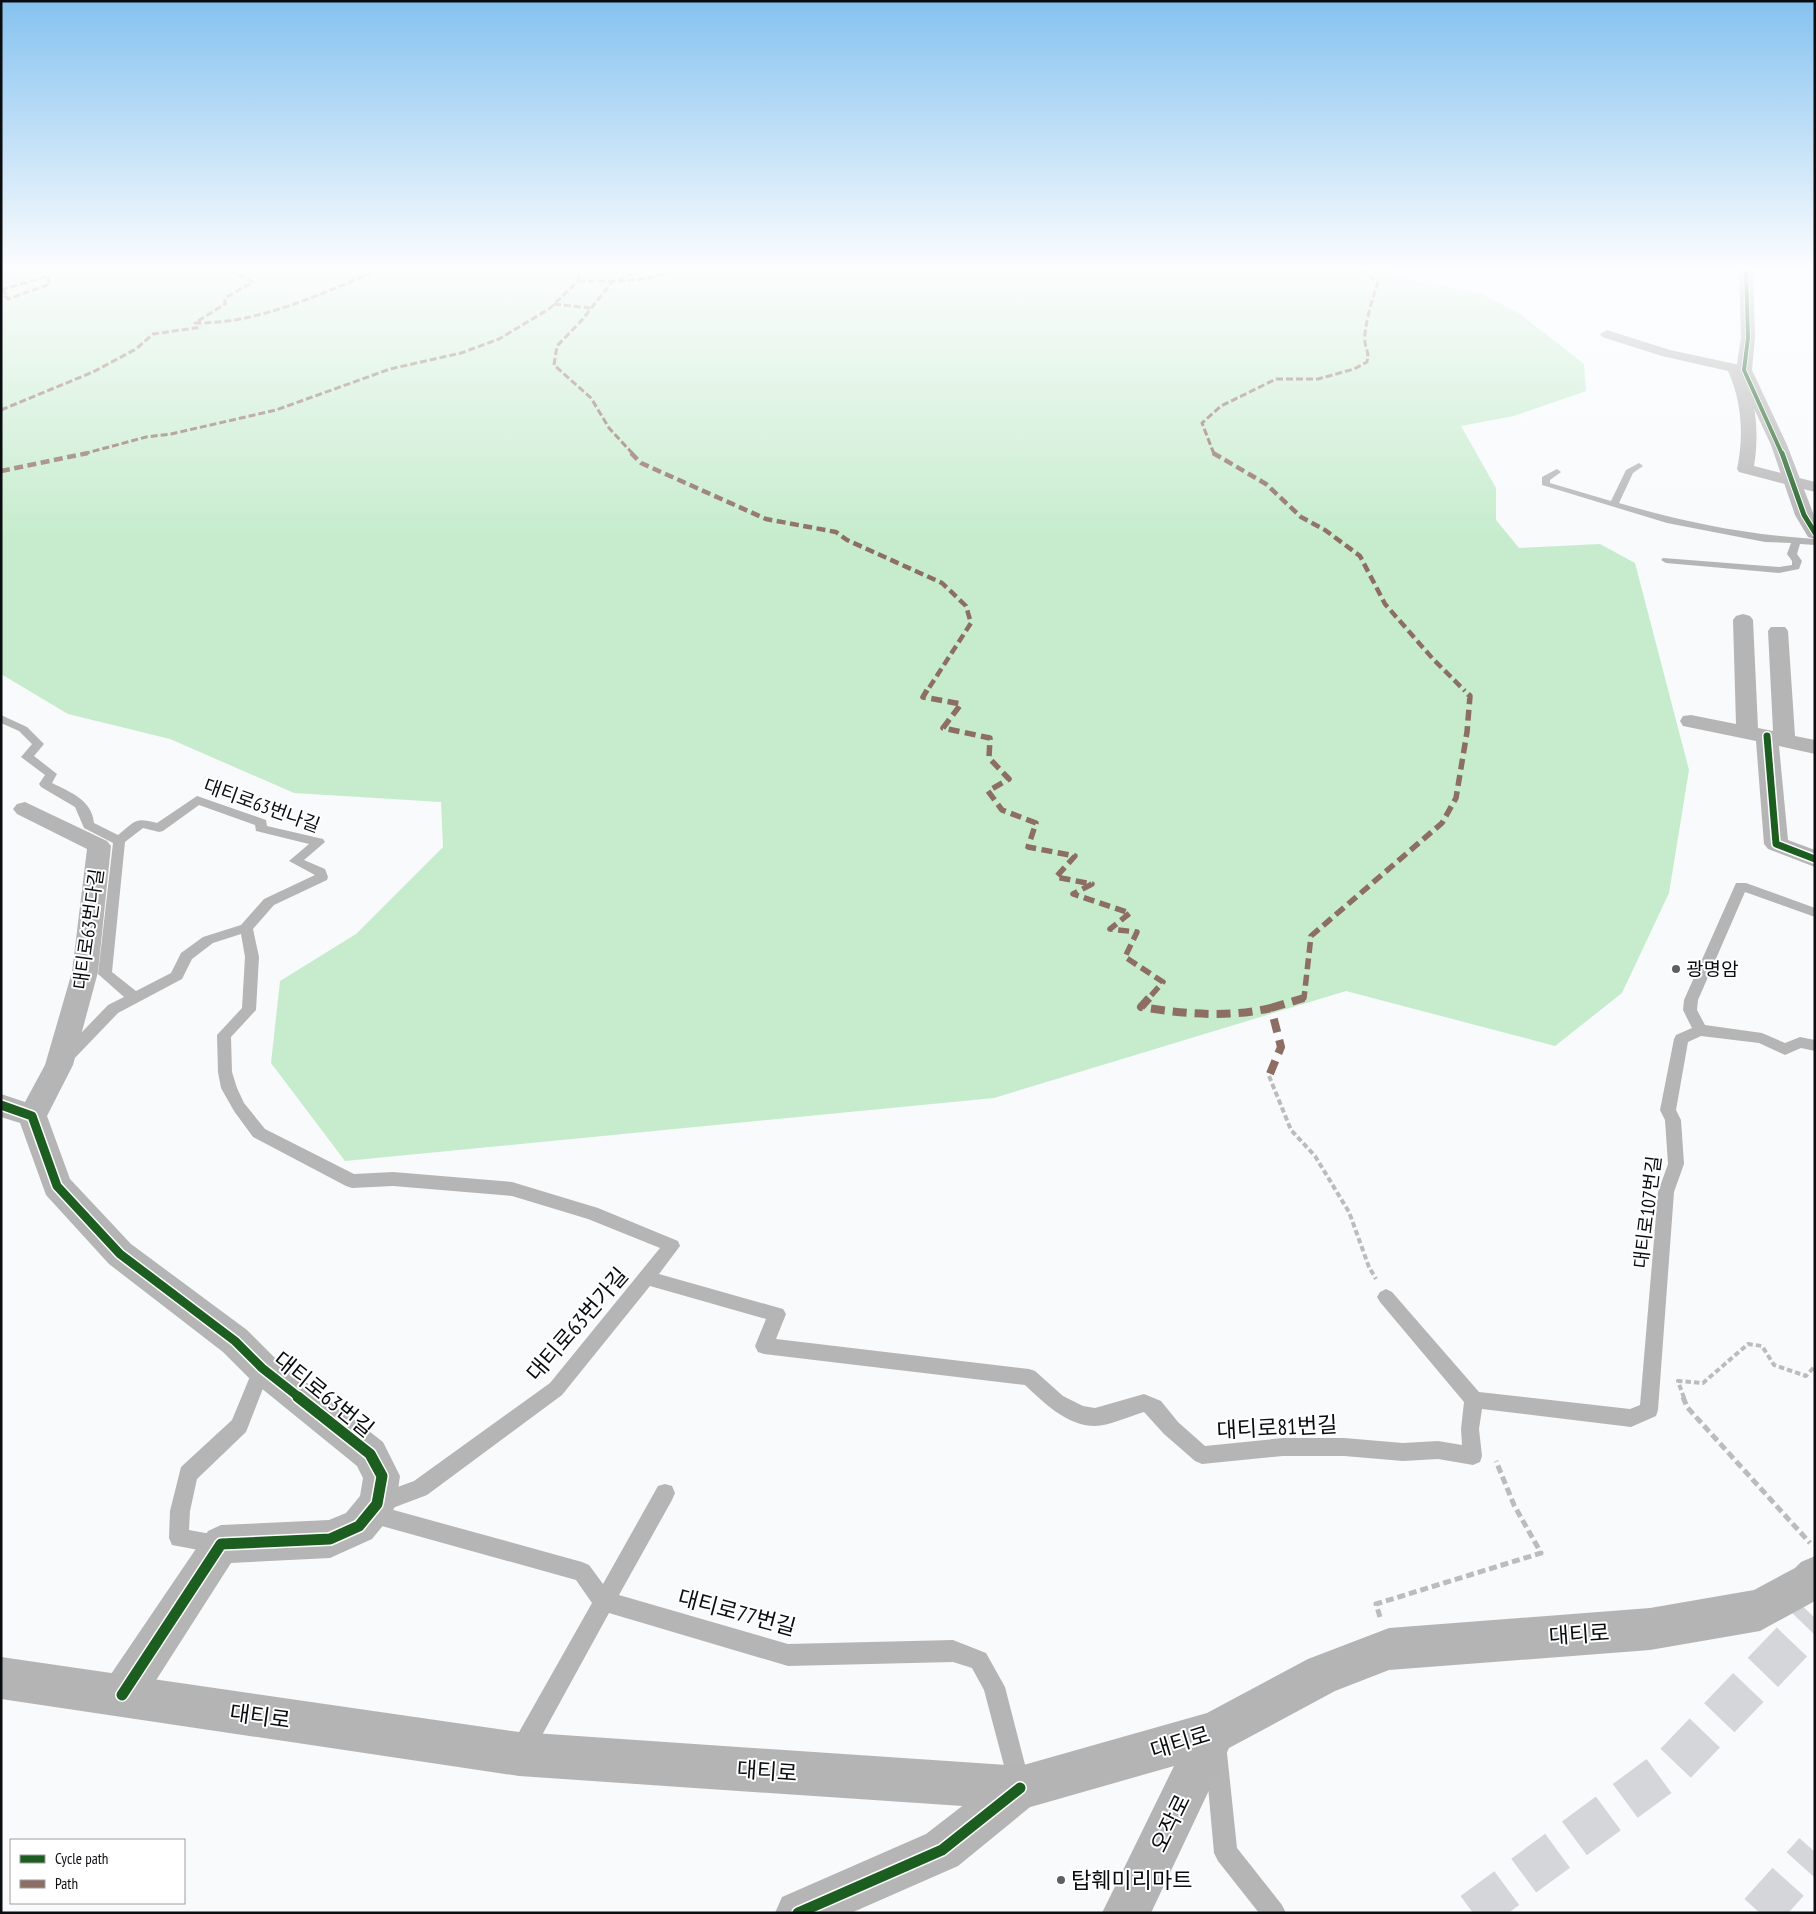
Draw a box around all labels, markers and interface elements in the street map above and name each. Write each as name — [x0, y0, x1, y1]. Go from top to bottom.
street label: 대티로63번나길 — [201, 773, 323, 837]
street label: 대티로63번다길 — [68, 867, 108, 991]
place label: 광명암 — [1686, 957, 1739, 981]
marker: 광명암 — [1670, 963, 1682, 975]
street label: 대티로107번길 — [1628, 1154, 1666, 1270]
street label: 대티로63번가길 — [520, 1262, 634, 1386]
street label: 대티로63번길 — [268, 1345, 380, 1443]
street label: 대티로81번길 — [1216, 1410, 1338, 1444]
street label: 대티로77번길 — [675, 1583, 799, 1641]
street label: 대티로 — [1548, 1618, 1610, 1650]
street label: 대티로 — [228, 1698, 292, 1734]
street label: 대티로 — [1147, 1720, 1213, 1764]
street label: 대티로 — [736, 1755, 798, 1787]
street label: 오작로 — [1144, 1790, 1196, 1856]
legend — [10, 1839, 185, 1904]
text: Cycle path — [55, 1849, 108, 1868]
place label: 탑훼미리마트 — [1071, 1866, 1192, 1894]
text: Path — [55, 1874, 78, 1893]
marker: 탑훼미리마트 — [1055, 1874, 1067, 1886]

